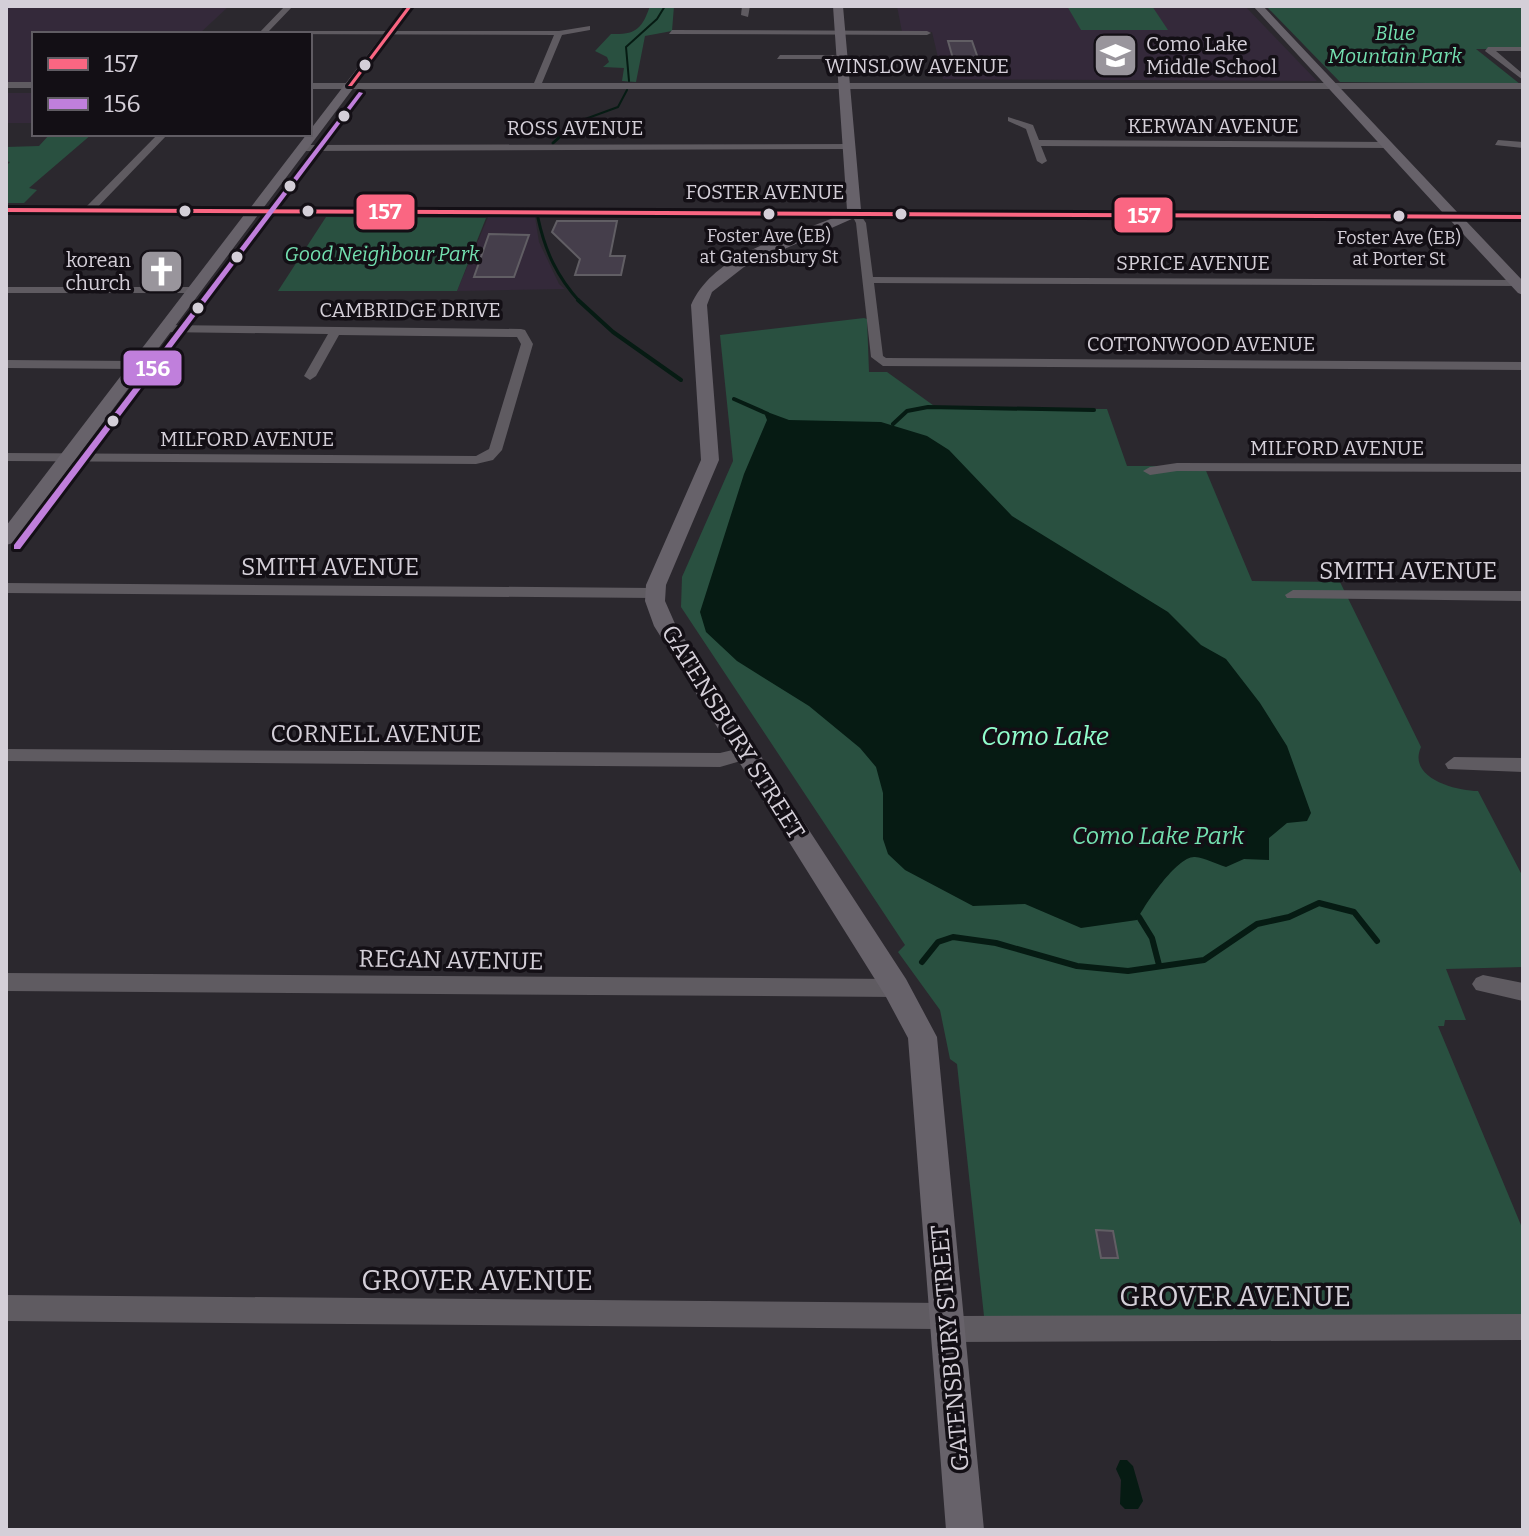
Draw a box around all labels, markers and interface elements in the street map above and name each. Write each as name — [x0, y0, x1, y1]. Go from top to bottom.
park label: Blue Mountain Park — [1328, 21, 1462, 68]
school or university icon: Como Lake Middle School — [1091, 31, 1139, 79]
legend — [32, 32, 312, 136]
place label: Como Lake Middle School — [1146, 32, 1277, 79]
text: 157 — [104, 50, 138, 78]
street label: WINSLOW AVENUE — [825, 54, 1009, 78]
unlabelled marker — [357, 57, 373, 73]
text: 156 — [104, 90, 141, 118]
unlabelled marker — [336, 108, 352, 124]
street label: KERWAN AVENUE — [1127, 114, 1299, 138]
street label: ROSS AVENUE — [507, 116, 643, 140]
unlabelled marker — [282, 178, 298, 194]
street label: FOSTER AVENUE — [686, 180, 844, 204]
line badge: 157 — [355, 193, 416, 231]
line badge: 157 — [1113, 196, 1174, 234]
text: 157 — [369, 198, 402, 225]
text: 157 — [1128, 202, 1161, 229]
unlabelled marker — [177, 203, 193, 219]
unlabelled marker — [300, 203, 316, 219]
marker: Foster Ave (EB) at Gatensbury St — [761, 206, 777, 222]
unlabelled marker — [893, 206, 909, 222]
marker: Foster Ave (EB) at Porter St — [1391, 208, 1407, 224]
place label: Foster Ave (EB) at Gatensbury St — [700, 225, 839, 268]
place label: Foster Ave (EB) at Porter St — [1337, 227, 1461, 270]
park label: Good Neighbour Park — [284, 242, 480, 266]
church icon: korean church — [138, 247, 186, 295]
place label: korean church — [66, 248, 132, 295]
unlabelled marker — [229, 249, 245, 265]
street label: SPRICE AVENUE — [1116, 251, 1270, 275]
street label: CAMBRIDGE DRIVE — [319, 298, 501, 322]
unlabelled marker — [190, 300, 206, 316]
street label: COTTONWOOD AVENUE — [1087, 332, 1315, 356]
line badge: 156 — [122, 349, 183, 387]
text: 156 — [136, 355, 170, 382]
unlabelled marker — [105, 413, 121, 429]
street label: MILFORD AVENUE — [160, 427, 334, 451]
street label: MILFORD AVENUE — [1250, 436, 1424, 460]
street label: SMITH AVENUE — [241, 553, 419, 581]
street label: SMITH AVENUE — [1319, 557, 1497, 585]
street label: GATENSBURY STREET — [656, 620, 810, 844]
street label: CORNELL AVENUE — [270, 720, 482, 748]
water label: Como Lake — [981, 721, 1109, 752]
park label: Como Lake Park — [1072, 822, 1245, 850]
street label: REGAN AVENUE — [358, 944, 544, 976]
street label: GATENSBURY STREET — [925, 1224, 975, 1472]
street label: GROVER AVENUE — [361, 1264, 593, 1297]
street label: GROVER AVENUE — [1119, 1280, 1351, 1313]

